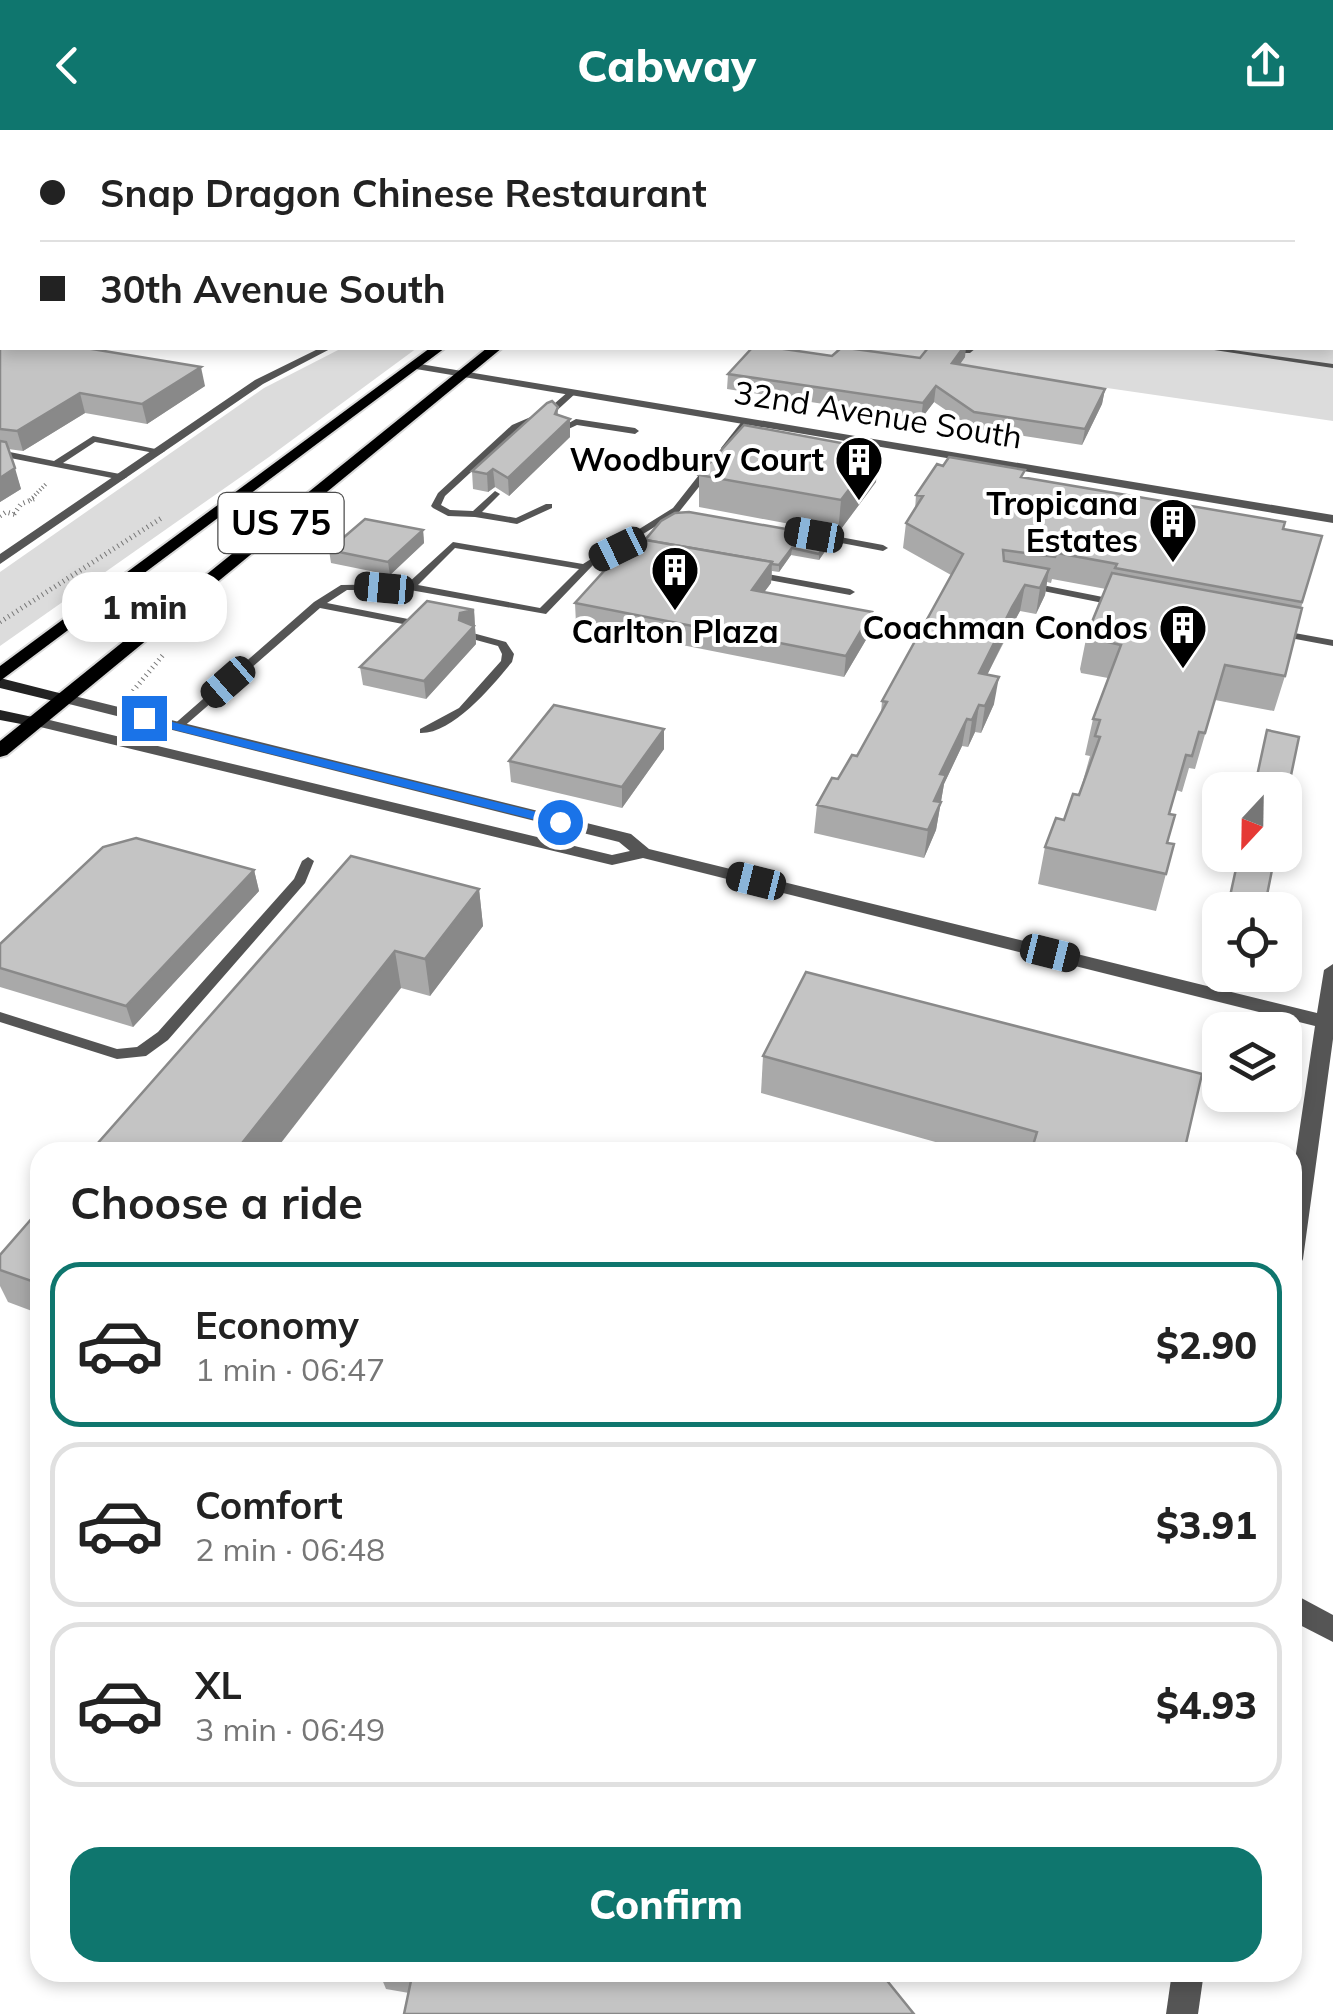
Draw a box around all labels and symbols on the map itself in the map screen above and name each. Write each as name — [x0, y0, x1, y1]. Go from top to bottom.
street label: 32nd Avenue South — [731, 371, 1025, 457]
building icon: Woodbury Court — [833, 434, 885, 502]
place label: Woodbury Court — [569, 439, 824, 479]
place label: Tropicana Estates — [986, 483, 1138, 560]
road number: US 75 — [218, 493, 344, 553]
building icon: Tropicana Estates — [1147, 496, 1199, 564]
car — [782, 515, 846, 555]
car — [584, 522, 652, 576]
building icon: Carlton Plaza — [649, 544, 701, 612]
car — [353, 570, 415, 606]
callout: 1 min — [62, 573, 226, 643]
building icon: Coachman Condos — [1157, 602, 1209, 670]
place label: Coachman Condos — [862, 607, 1148, 647]
place label: Carlton Plaza — [571, 611, 779, 651]
car — [196, 651, 260, 713]
route end — [122, 696, 167, 741]
north arrow — [1202, 772, 1302, 872]
route start — [538, 800, 583, 845]
car — [723, 859, 789, 903]
car — [1017, 931, 1083, 975]

